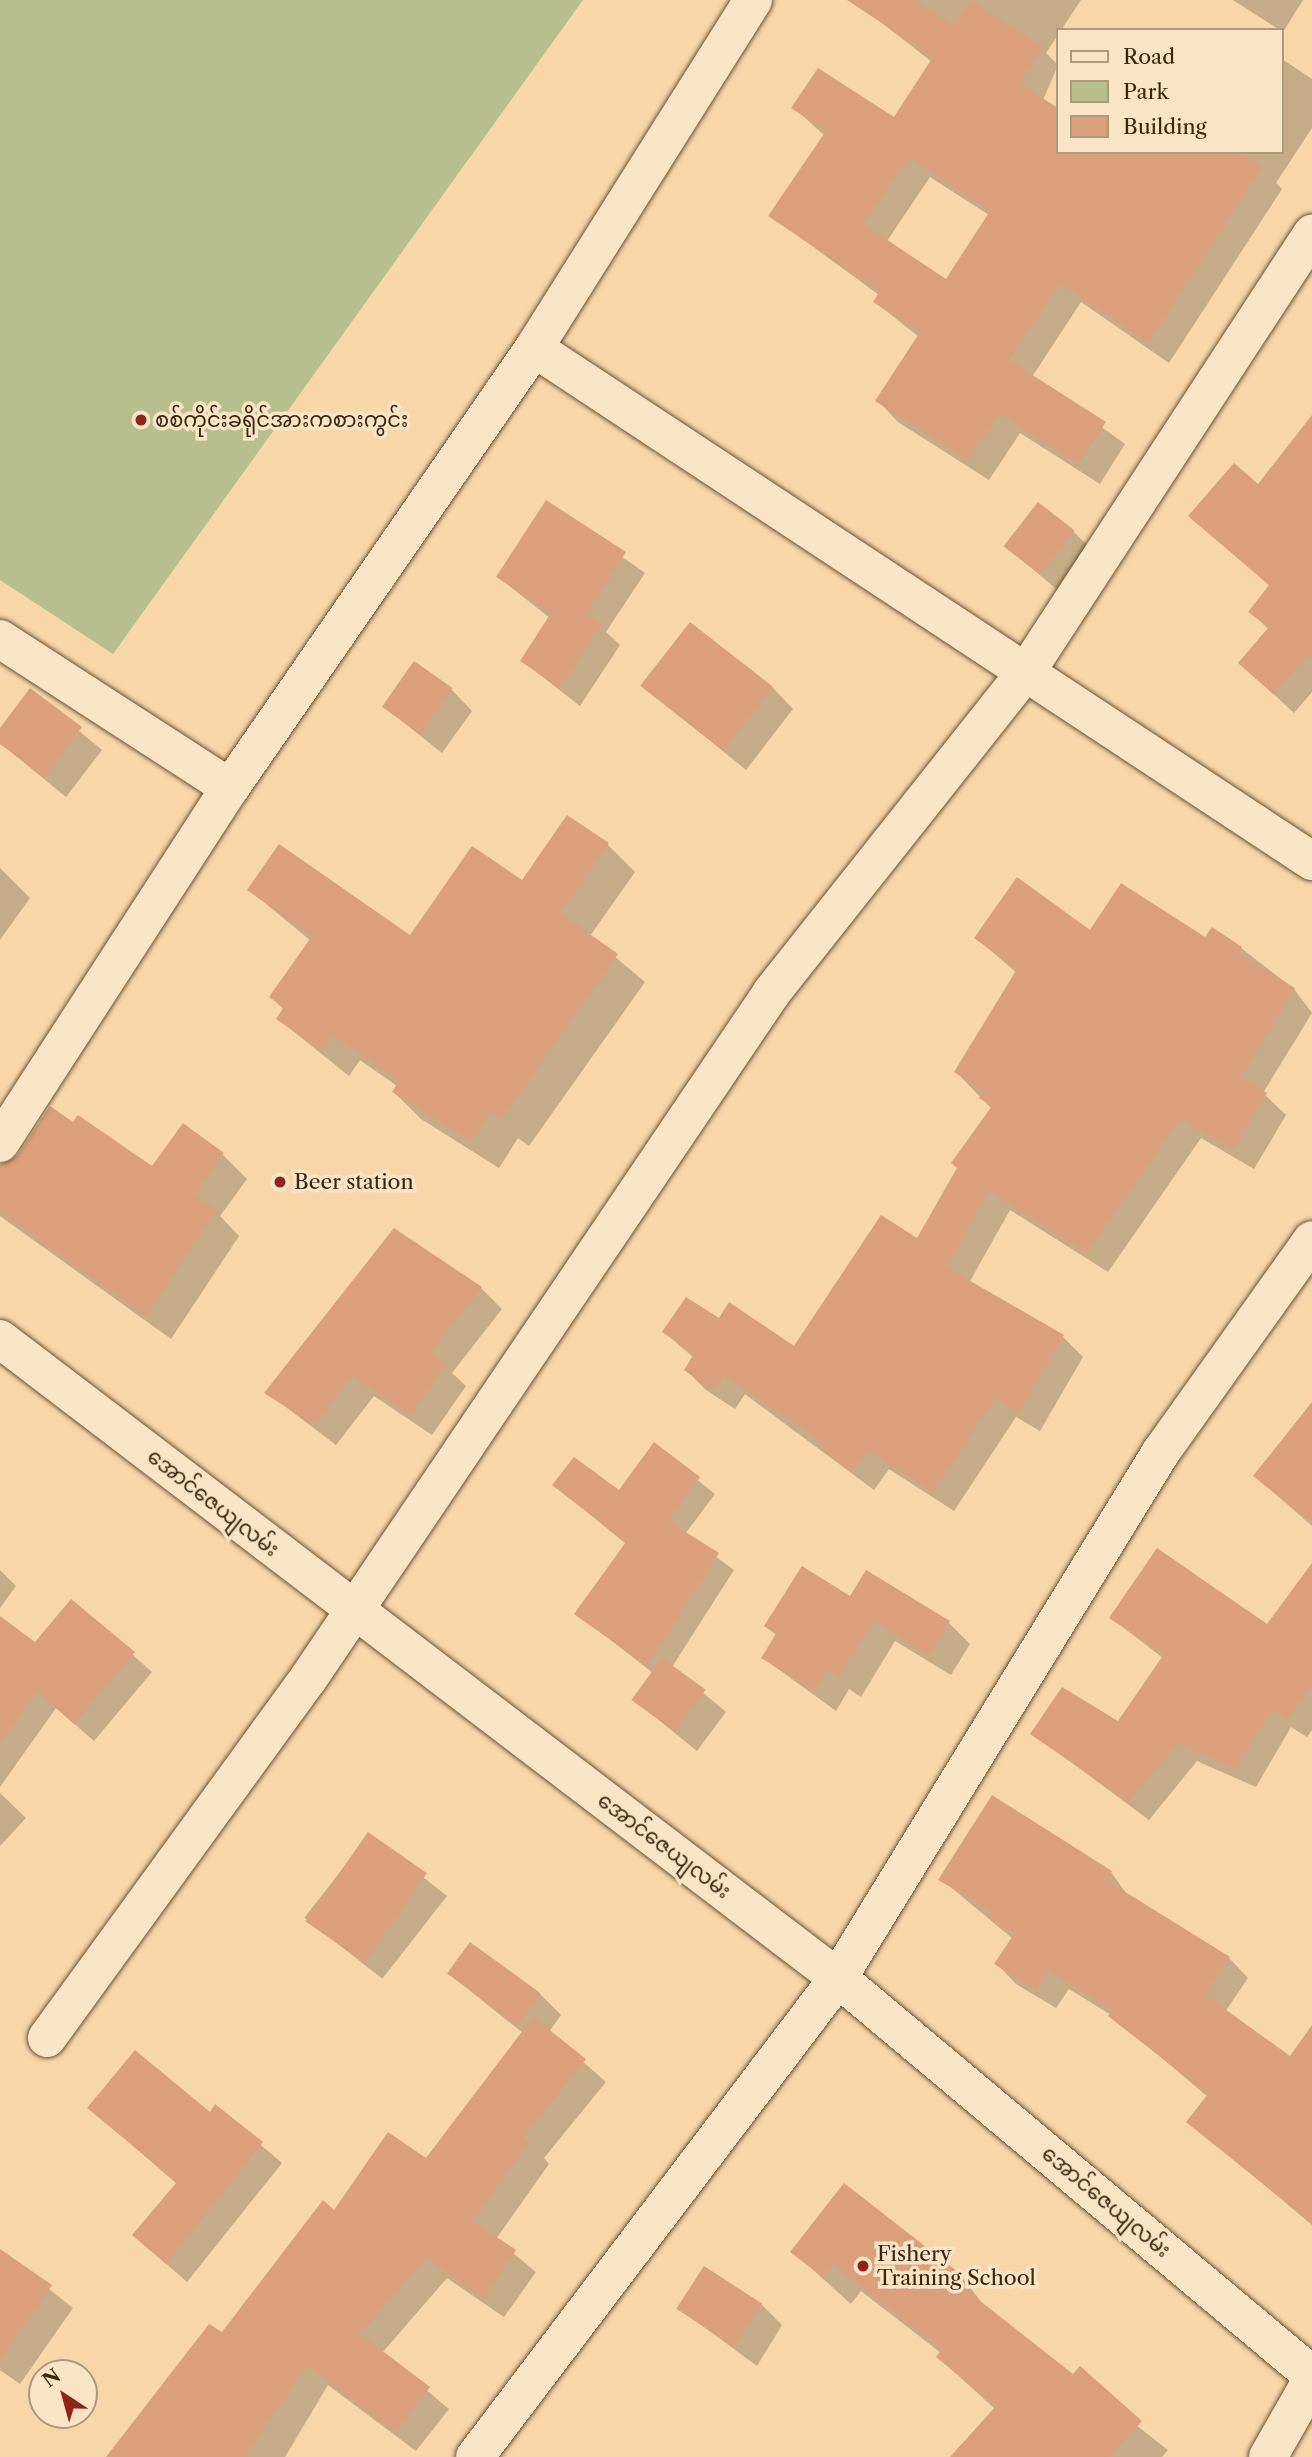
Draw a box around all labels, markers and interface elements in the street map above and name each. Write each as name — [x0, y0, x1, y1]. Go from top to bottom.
legend — [1056, 28, 1284, 154]
text: Road — [1123, 44, 1175, 69]
text: Park — [1123, 79, 1169, 104]
text: Building — [1123, 114, 1207, 139]
place label: စစ်ကိုင်းခရိုင်အားကစားကွင်း — [155, 407, 408, 433]
marker: စစ်ကိုင်းခရိုင်အားကစားကွင်း — [133, 412, 149, 428]
place label: Beer station — [294, 1169, 414, 1195]
marker: Beer station — [272, 1174, 288, 1190]
street label: အောင်ဇေယျလမ်း — [142, 1444, 284, 1562]
street label: အောင်ဇေယျလမ်း — [592, 1788, 736, 1904]
street label: အောင်ဇေယျလမ်း — [1037, 2141, 1175, 2263]
place label: Fishery Training School — [877, 2241, 1036, 2291]
marker: Fishery Training School — [855, 2258, 871, 2274]
north arrow — [28, 2359, 98, 2429]
text: N — [38, 2364, 65, 2392]

